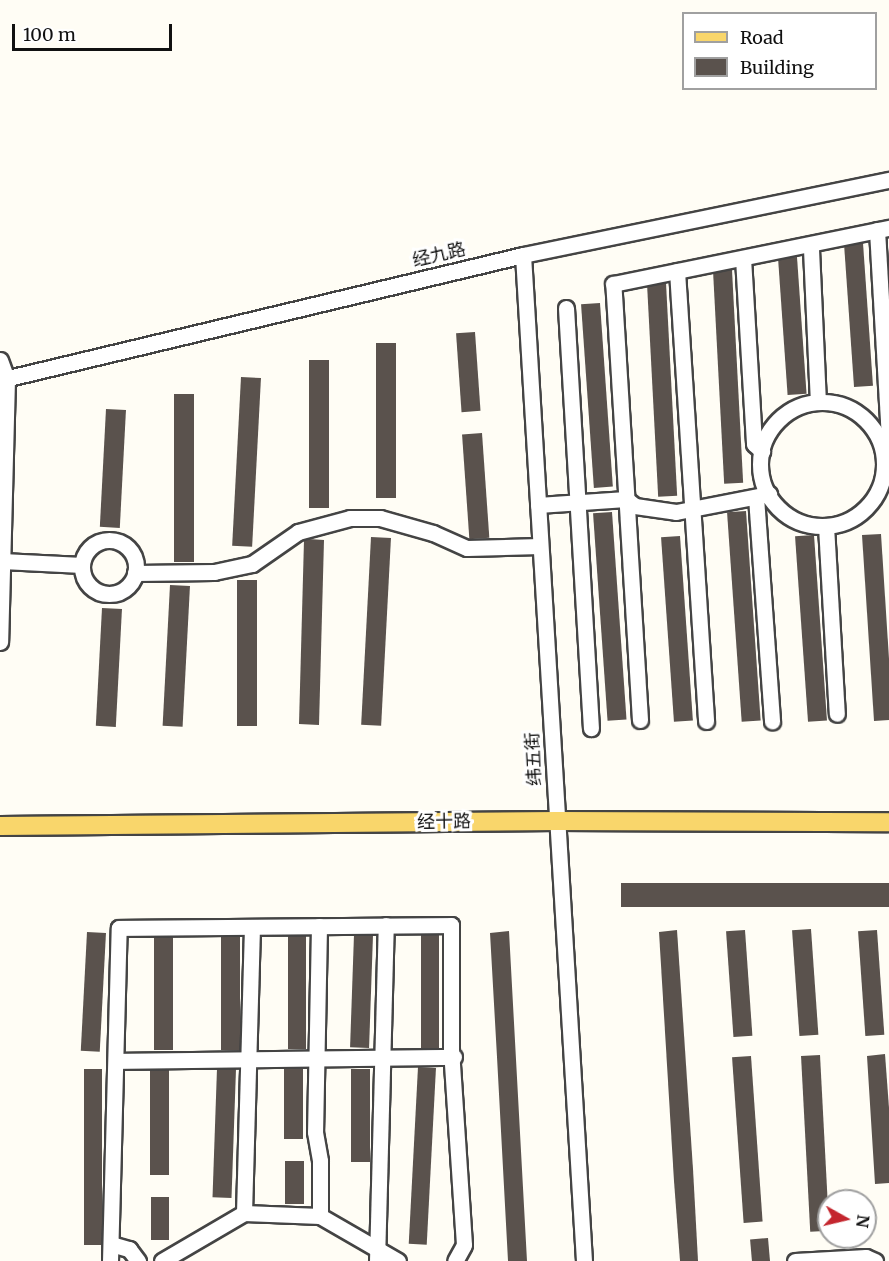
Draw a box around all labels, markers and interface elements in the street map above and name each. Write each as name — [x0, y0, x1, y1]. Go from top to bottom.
scale bar — [15, 12, 176, 50]
legend — [682, 12, 877, 90]
text: 100 m — [23, 23, 76, 46]
text: Road — [740, 26, 784, 49]
text: Building — [740, 56, 814, 79]
street label: 经九路 — [410, 238, 468, 272]
street label: 纬五街 — [522, 731, 546, 787]
street label: 经十路 — [417, 811, 471, 833]
north arrow — [817, 1189, 877, 1249]
text: N — [852, 1214, 874, 1229]

